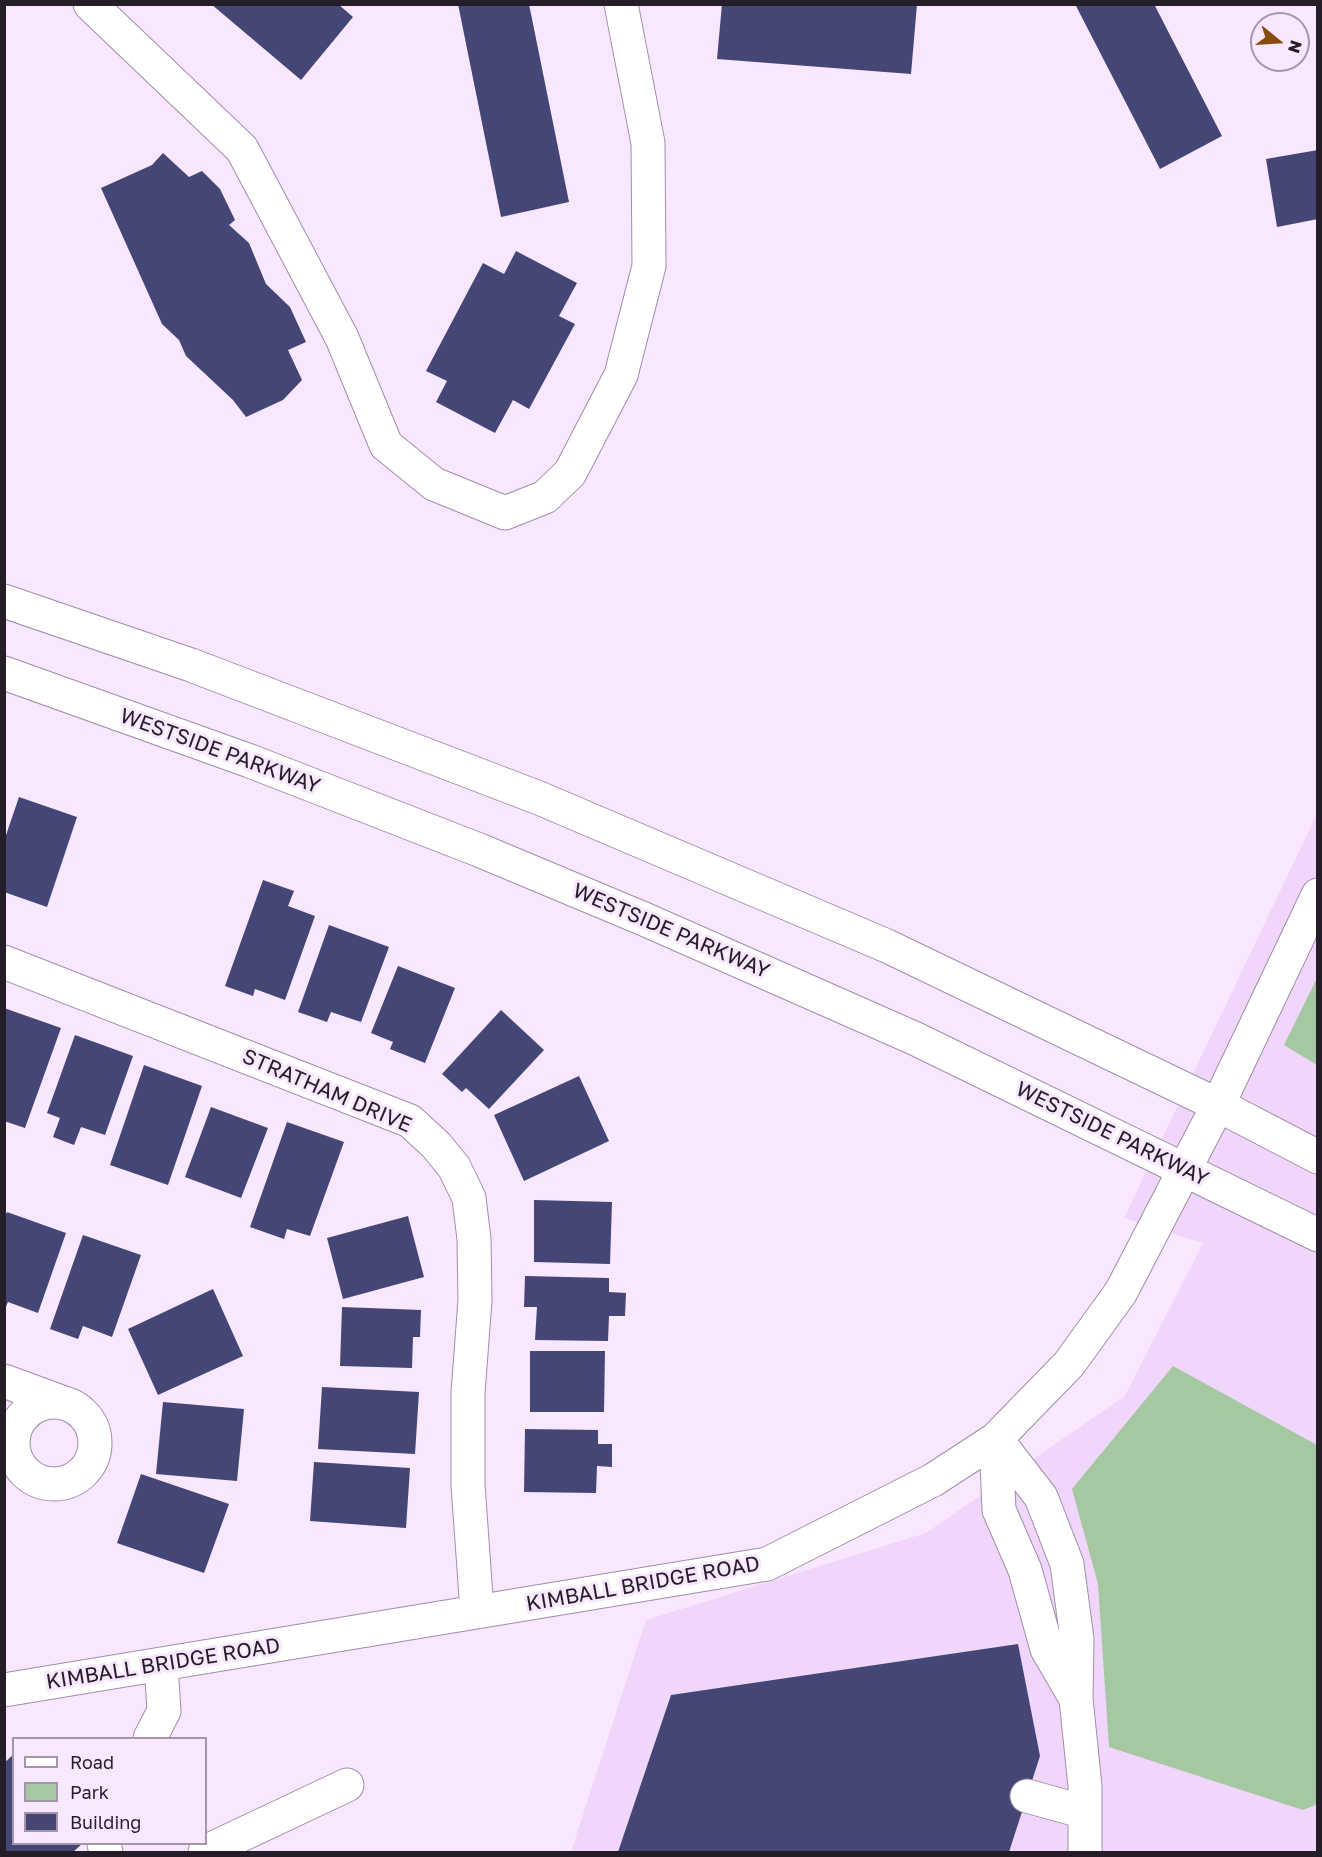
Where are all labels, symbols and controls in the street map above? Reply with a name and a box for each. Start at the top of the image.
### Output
north arrow [1250,12,1310,72]
text: N [1284,38,1307,56]
street label: WESTSIDE PARKWAY [116,703,324,799]
street label: WESTSIDE PARKWAY [569,878,773,984]
street label: STRATHAM DRIVE [238,1044,416,1138]
street label: WESTSIDE PARKWAY [1012,1076,1212,1192]
street label: KIMBALL BRIDGE ROAD [524,1551,762,1617]
street label: KIMBALL BRIDGE ROAD [44,1633,282,1695]
legend [12,1737,207,1845]
text: Road [70,1751,114,1773]
text: Park [70,1781,109,1803]
text: Building [70,1811,141,1833]

